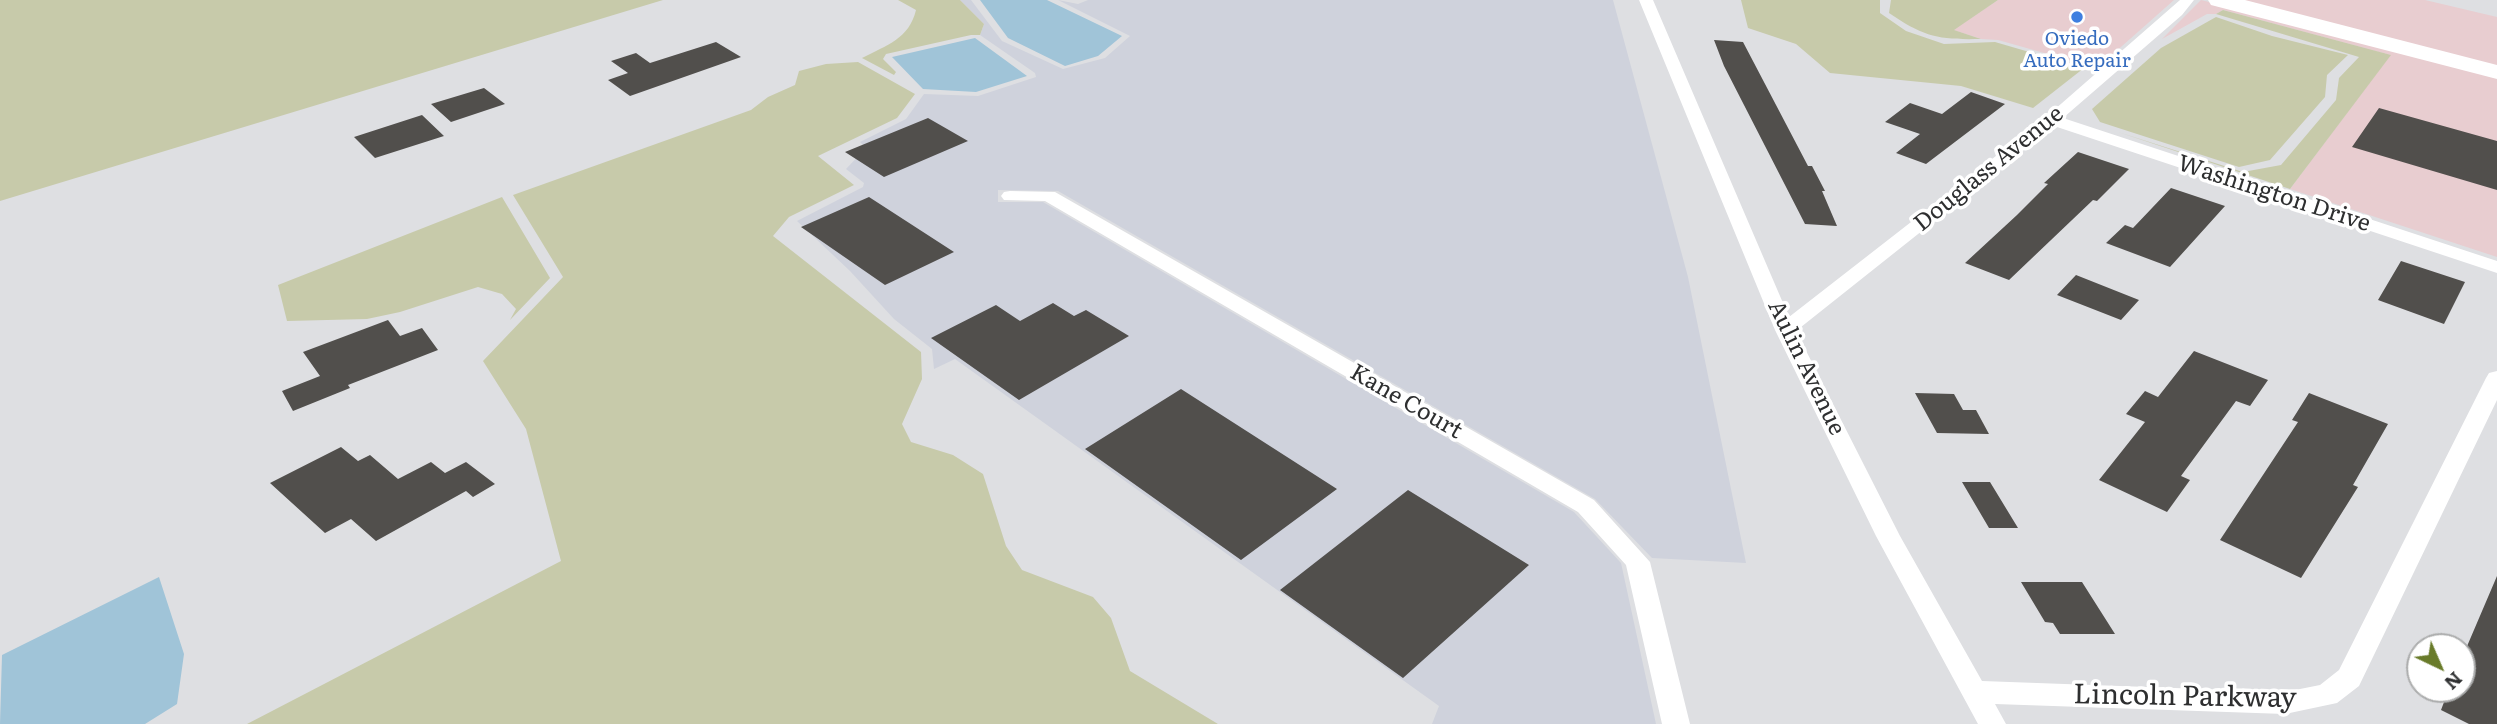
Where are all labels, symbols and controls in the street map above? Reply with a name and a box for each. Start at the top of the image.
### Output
marker: Oviedo Auto Repair [2069,9,2085,25]
place label: Oviedo Auto Repair [2023,28,2131,72]
street label: Douglass Avenue [1909,100,2069,238]
street label: Washington Drive [2174,150,2374,238]
street label: Aulin Avenue [1761,296,1851,440]
street label: Kane Court [1345,359,1467,445]
north arrow [2406,633,2476,703]
text: N [2439,666,2470,697]
street label: Lincoln Parkway [2073,678,2297,716]

